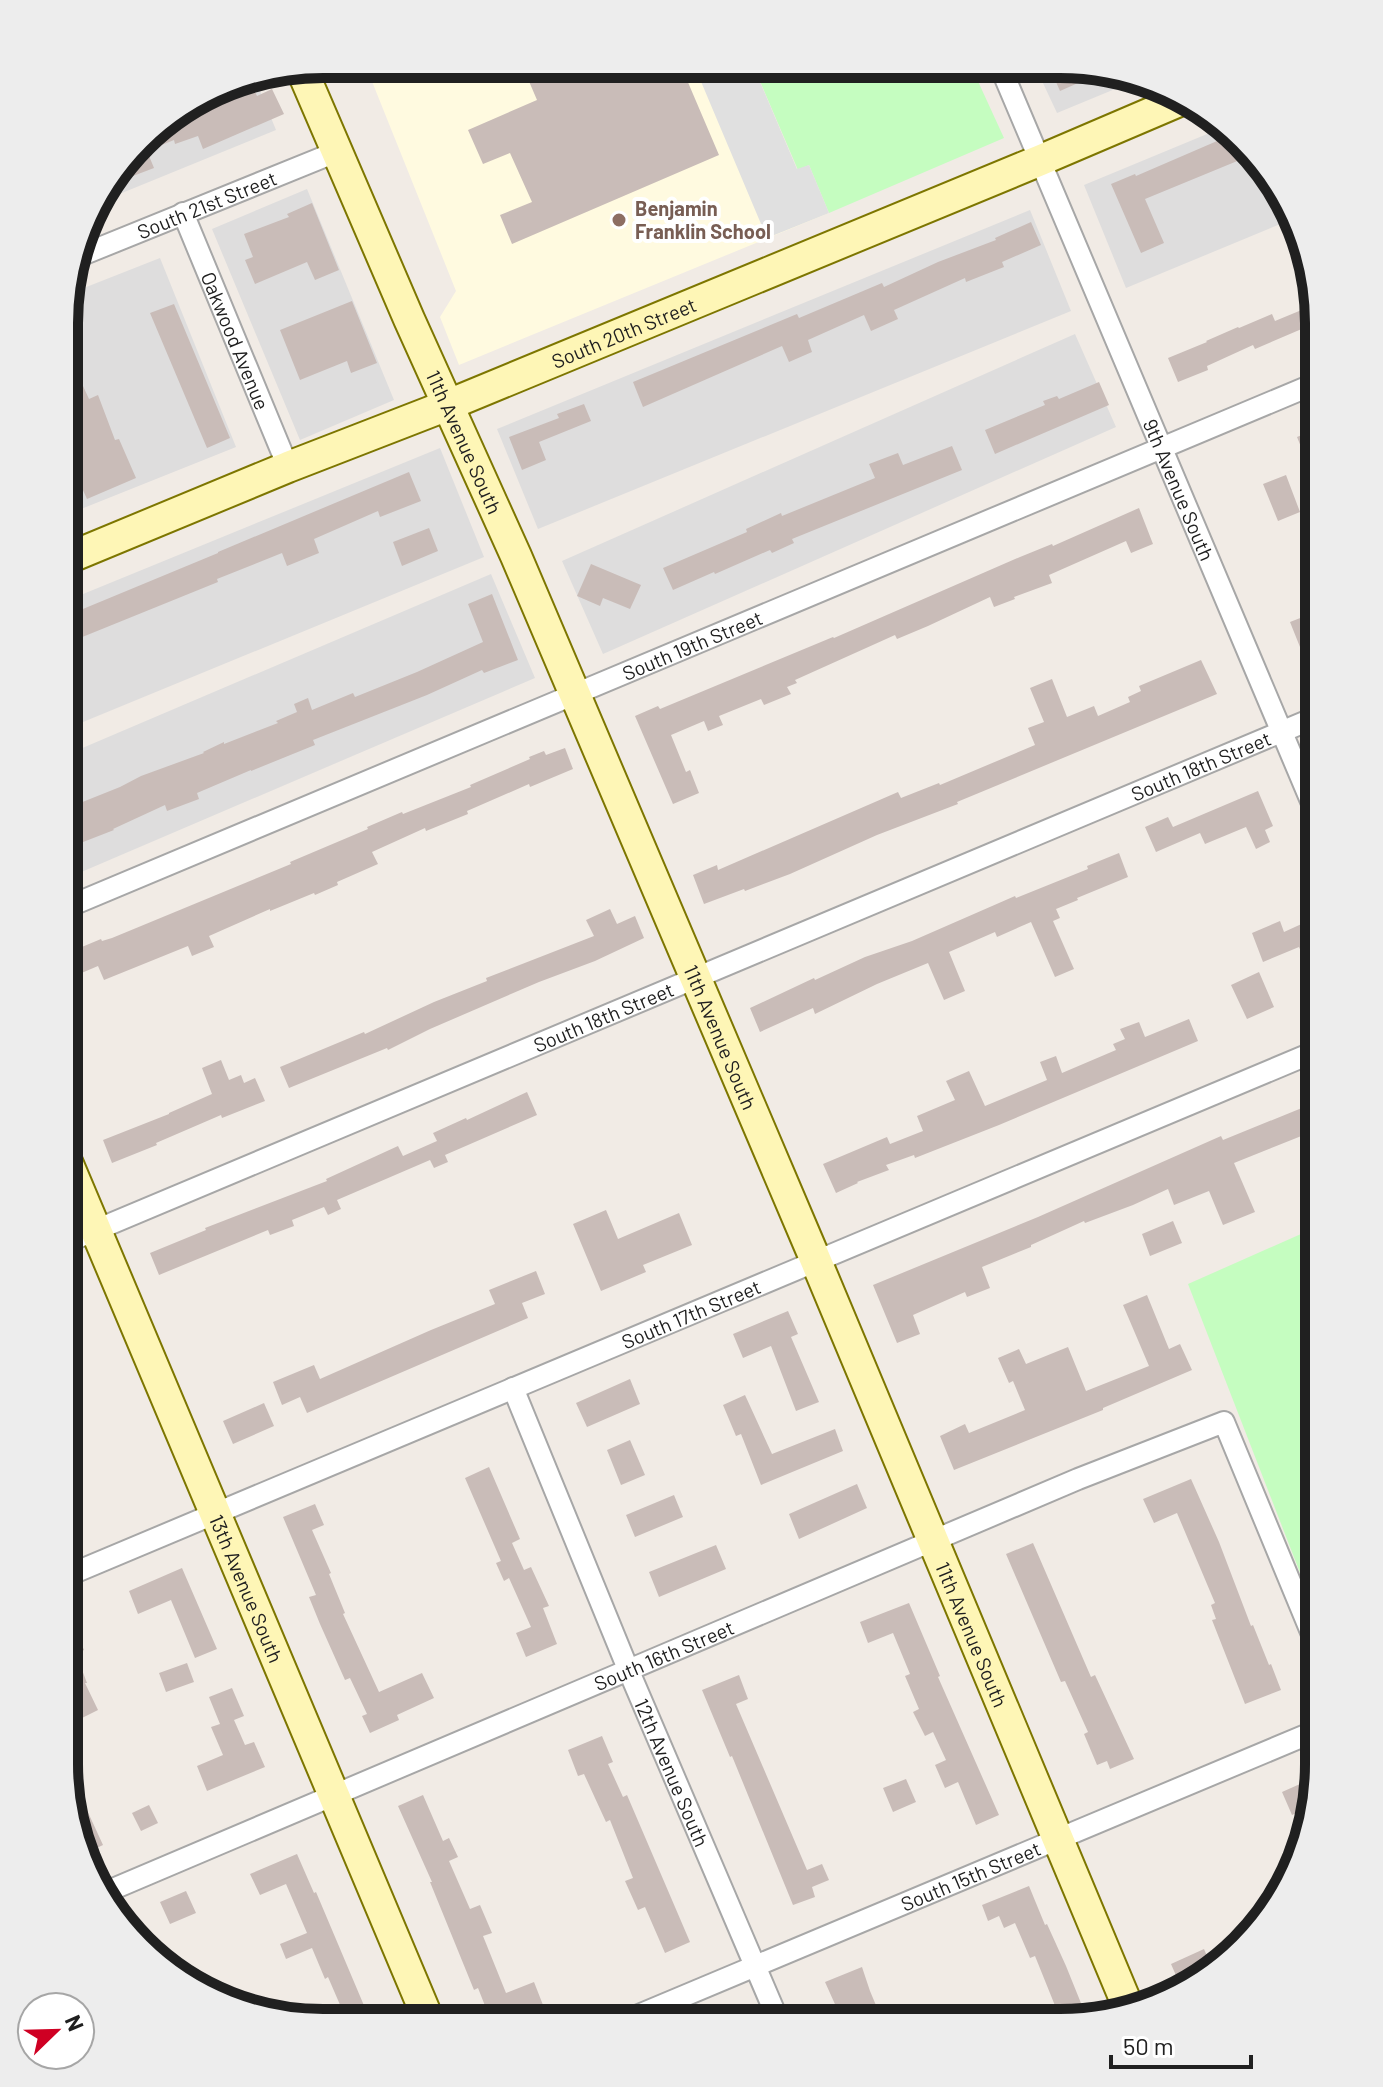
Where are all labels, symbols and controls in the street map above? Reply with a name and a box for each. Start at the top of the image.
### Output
street label: South 21st Street [133,165,280,243]
place label: Benjamin Franklin School [635,196,771,243]
marker: Benjamin Franklin School [610,211,628,229]
street label: Oakwood Avenue [197,268,275,413]
street label: South 20th Street [548,292,700,373]
street label: 11th Avenue South [422,366,507,517]
street label: 9th Avenue South [1139,415,1220,564]
street label: South 19th Street [618,605,766,685]
street label: South 18th Street [1127,726,1274,806]
street label: 11th Avenue South [679,961,762,1113]
street label: South 18th Street [530,977,677,1057]
street label: South 17th Street [618,1274,764,1354]
street label: 13th Avenue South [205,1511,289,1666]
street label: 11th Avenue South [931,1558,1013,1710]
street label: South 16th Street [590,1615,737,1695]
street label: 12th Avenue South [630,1695,714,1850]
street label: South 15th Street [897,1836,1044,1916]
north arrow [16,1991,96,2071]
text: N [61,2011,90,2035]
scale bar [1111,2019,1251,2069]
text: 50 m [1123,2031,1174,2060]

